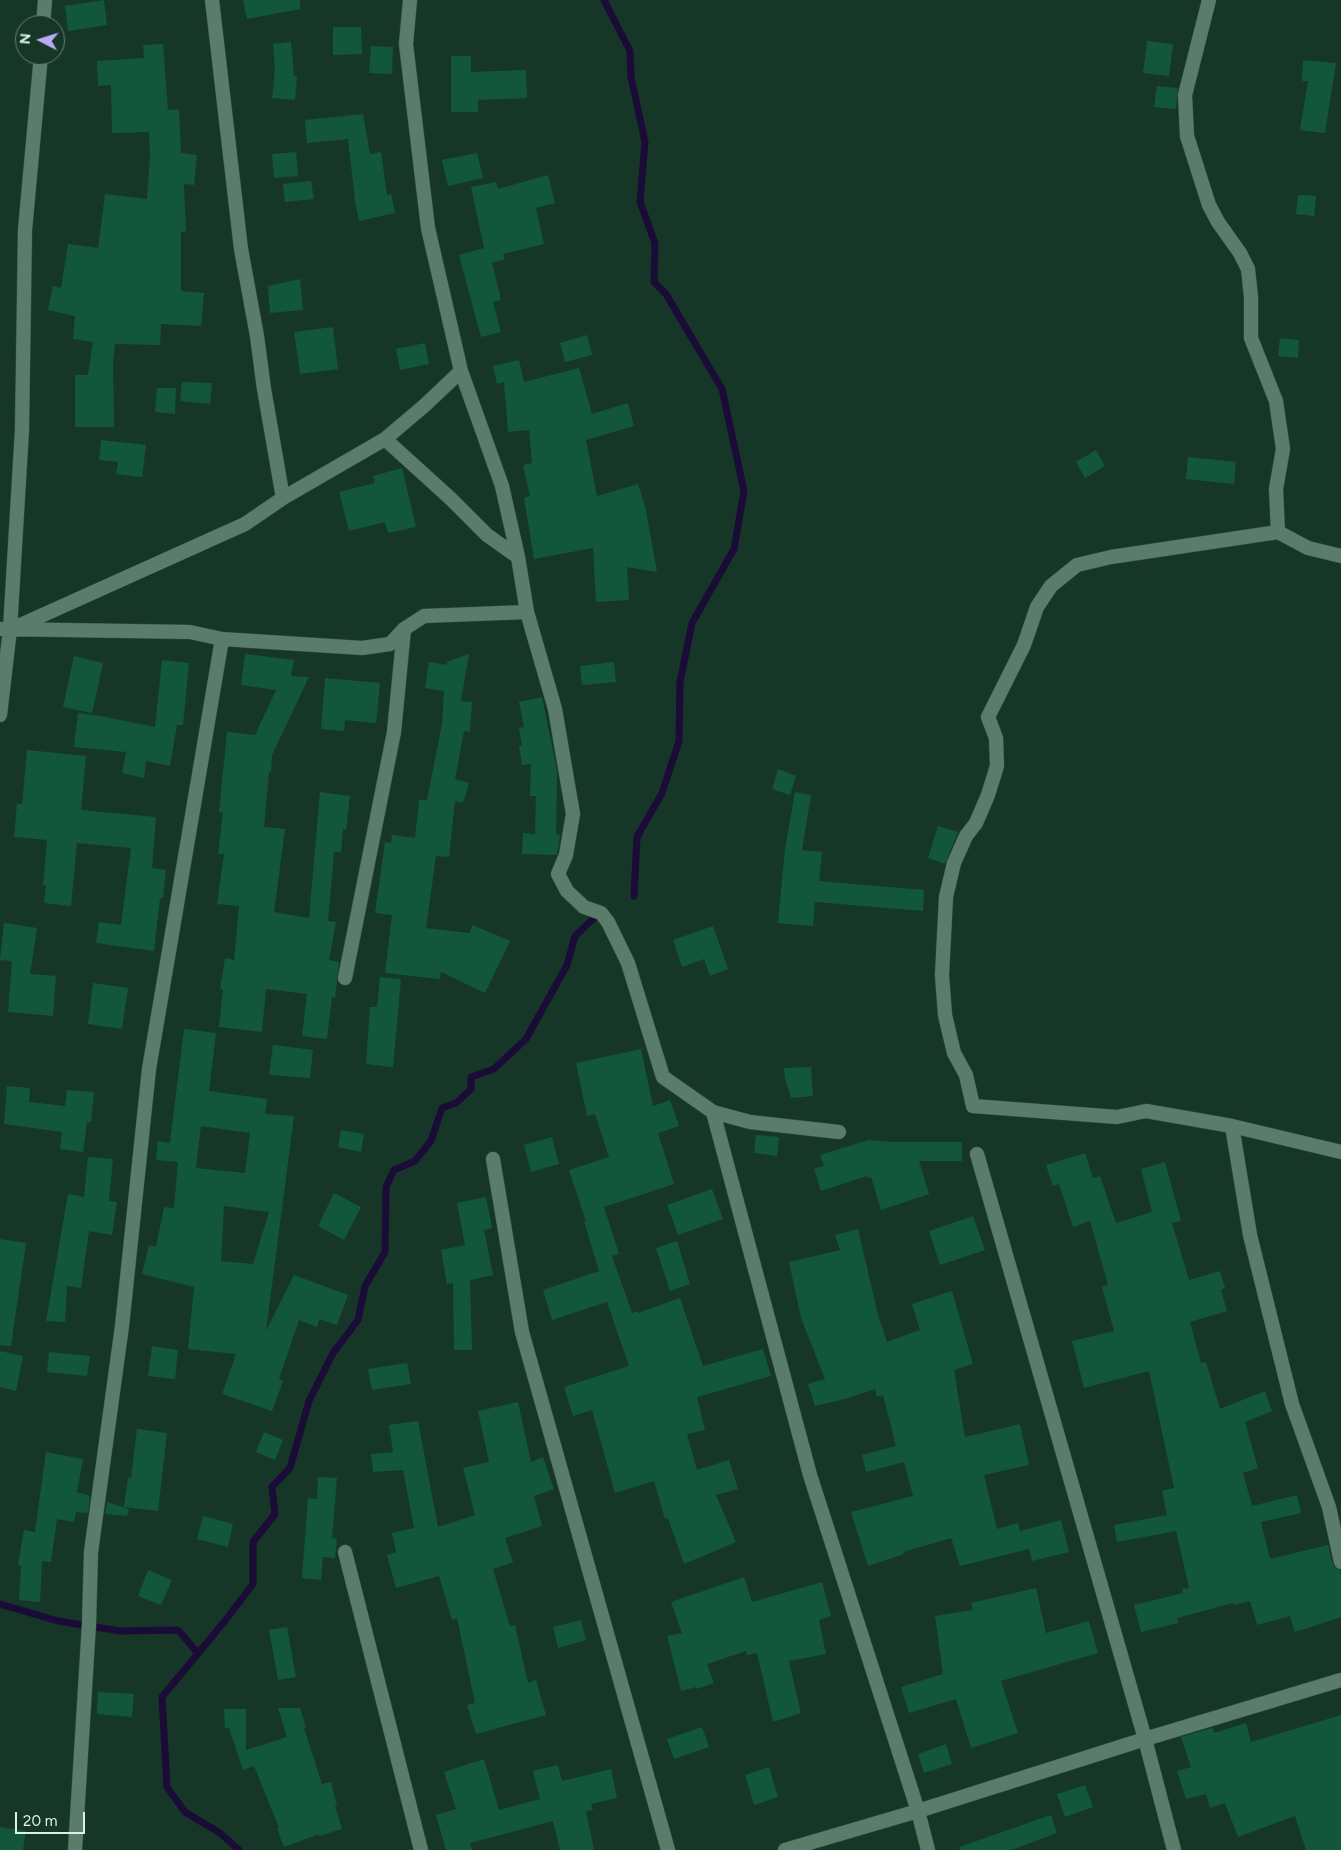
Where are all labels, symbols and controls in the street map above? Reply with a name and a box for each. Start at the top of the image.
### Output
north arrow [15,15,65,65]
text: N [17,33,34,45]
scale bar [18,1802,88,1834]
text: 20 m [23,1812,57,1830]

